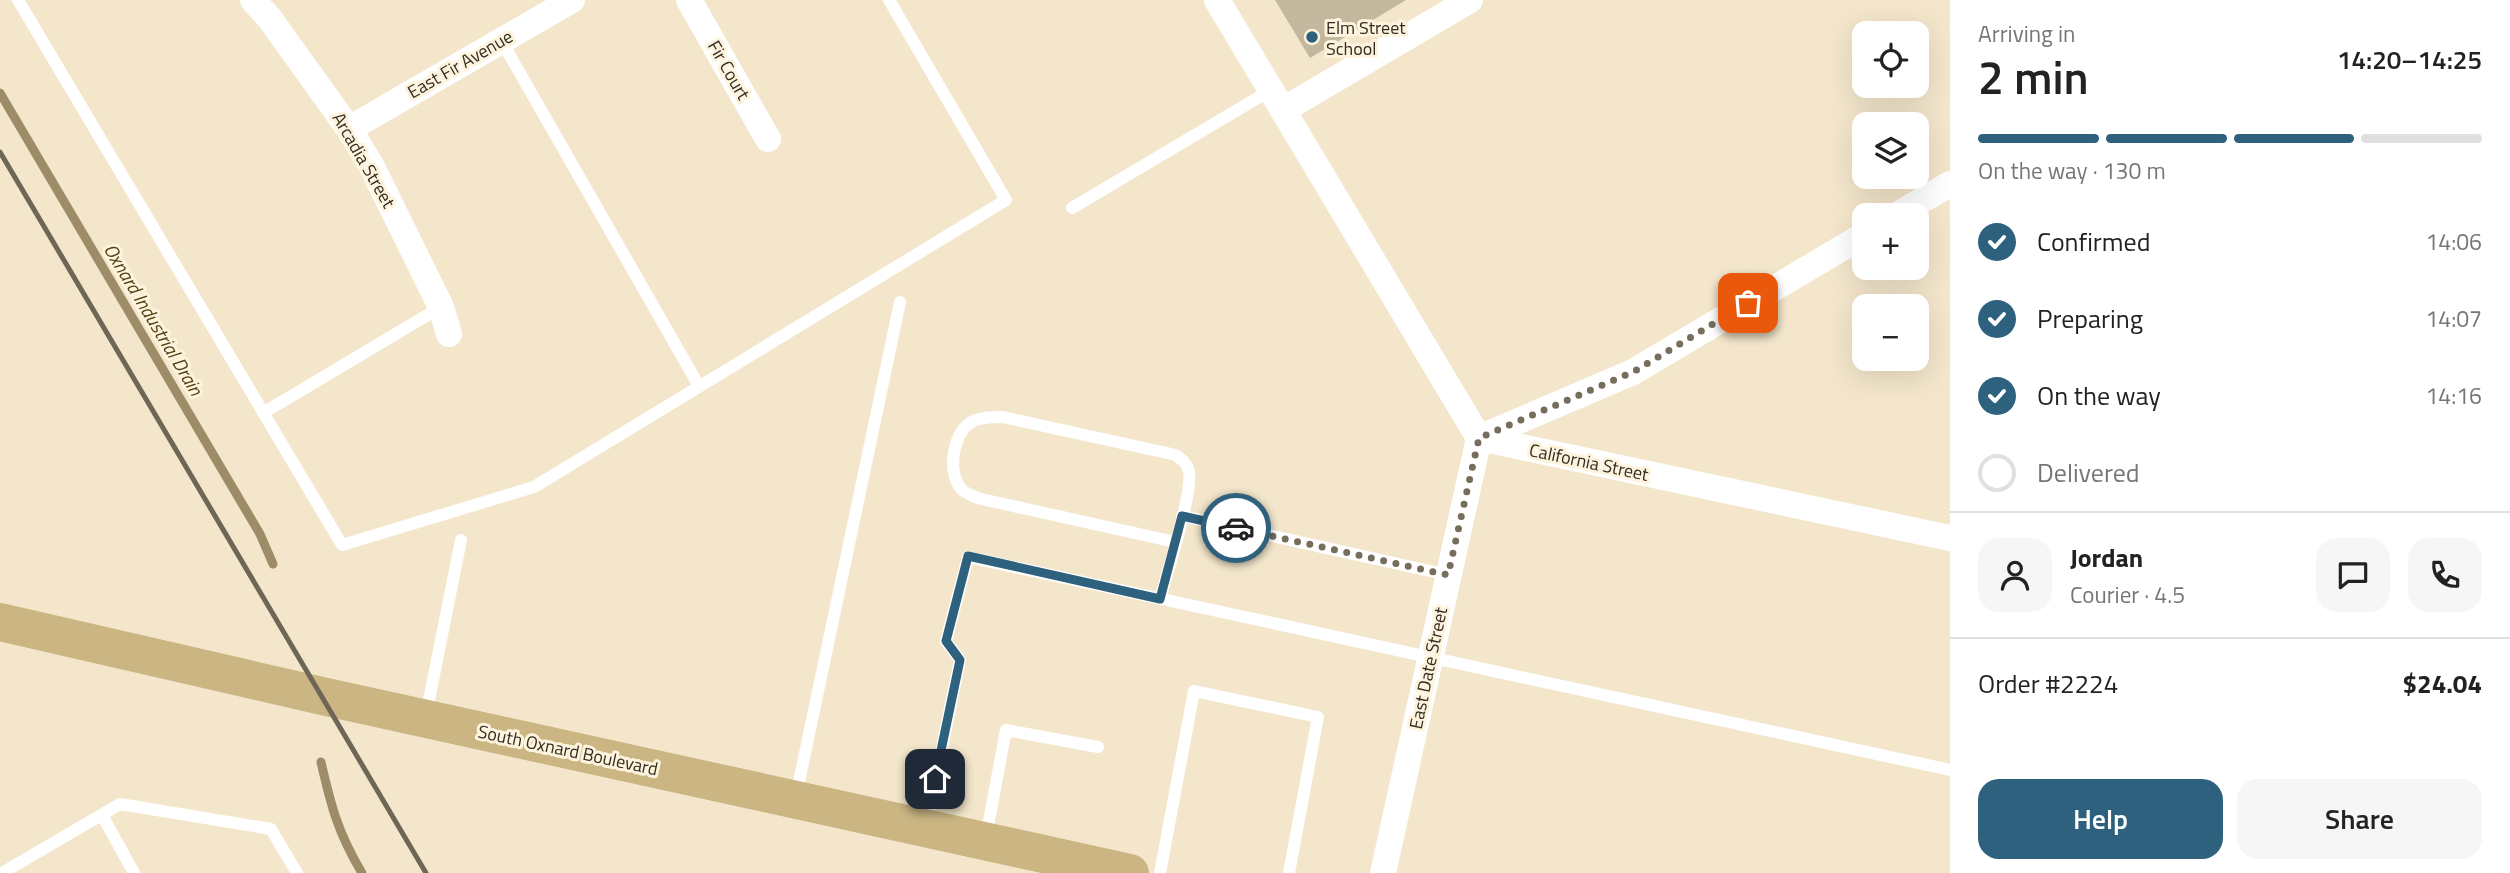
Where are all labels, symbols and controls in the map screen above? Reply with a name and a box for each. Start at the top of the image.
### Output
place label: Elm Street School [1326,14,1406,62]
text: Arriving in [1978,16,2075,51]
map controls [1852,21,1929,371]
button: locate [1852,21,1929,98]
street label: East Fir Avenue [402,23,518,105]
marker: Elm Street School [1304,29,1320,45]
street label: Fir Court [701,35,757,105]
text: 14:20–14:25 [2337,40,2482,79]
text: 2 min [1978,42,2089,112]
street label: Arcadia Street [326,107,403,213]
button: layers [1852,112,1929,189]
text: On the way · 130 m [1978,153,2166,188]
button: + [1852,203,1929,280]
text: Confirmed [2037,222,2151,261]
icon: check [1978,223,2016,261]
text: 14:06 [2425,224,2482,259]
water label: Oxnard Industrial Drain [97,237,211,401]
pin [1718,273,1778,333]
icon: bag [1729,284,1767,322]
button: − [1852,294,1929,371]
text: Preparing [2037,299,2143,338]
icon: check [1978,300,2016,338]
text: 14:07 [2425,301,2482,336]
text: On the way [2037,376,2161,415]
icon: check [1978,377,2016,415]
text: 14:16 [2425,378,2482,413]
street label: California Street [1527,436,1652,488]
text: Delivered [2037,453,2140,492]
courier [1201,493,1271,563]
icon: car [1217,509,1255,547]
button: person [1978,538,2052,612]
text: Jordan [2070,538,2143,577]
button: chat [2316,538,2390,612]
button: phone [2408,538,2482,612]
text: Courier · 4.5 [2070,577,2185,612]
street label: East Date Street [1402,604,1454,731]
text: Order #2224 [1978,664,2118,703]
text: $24.04 [2403,664,2482,703]
street label: South Oxnard Boulevard [476,718,660,782]
pin [905,749,965,809]
icon: home [916,760,954,798]
button: Help [1978,779,2223,859]
button: Share [2237,779,2482,859]

